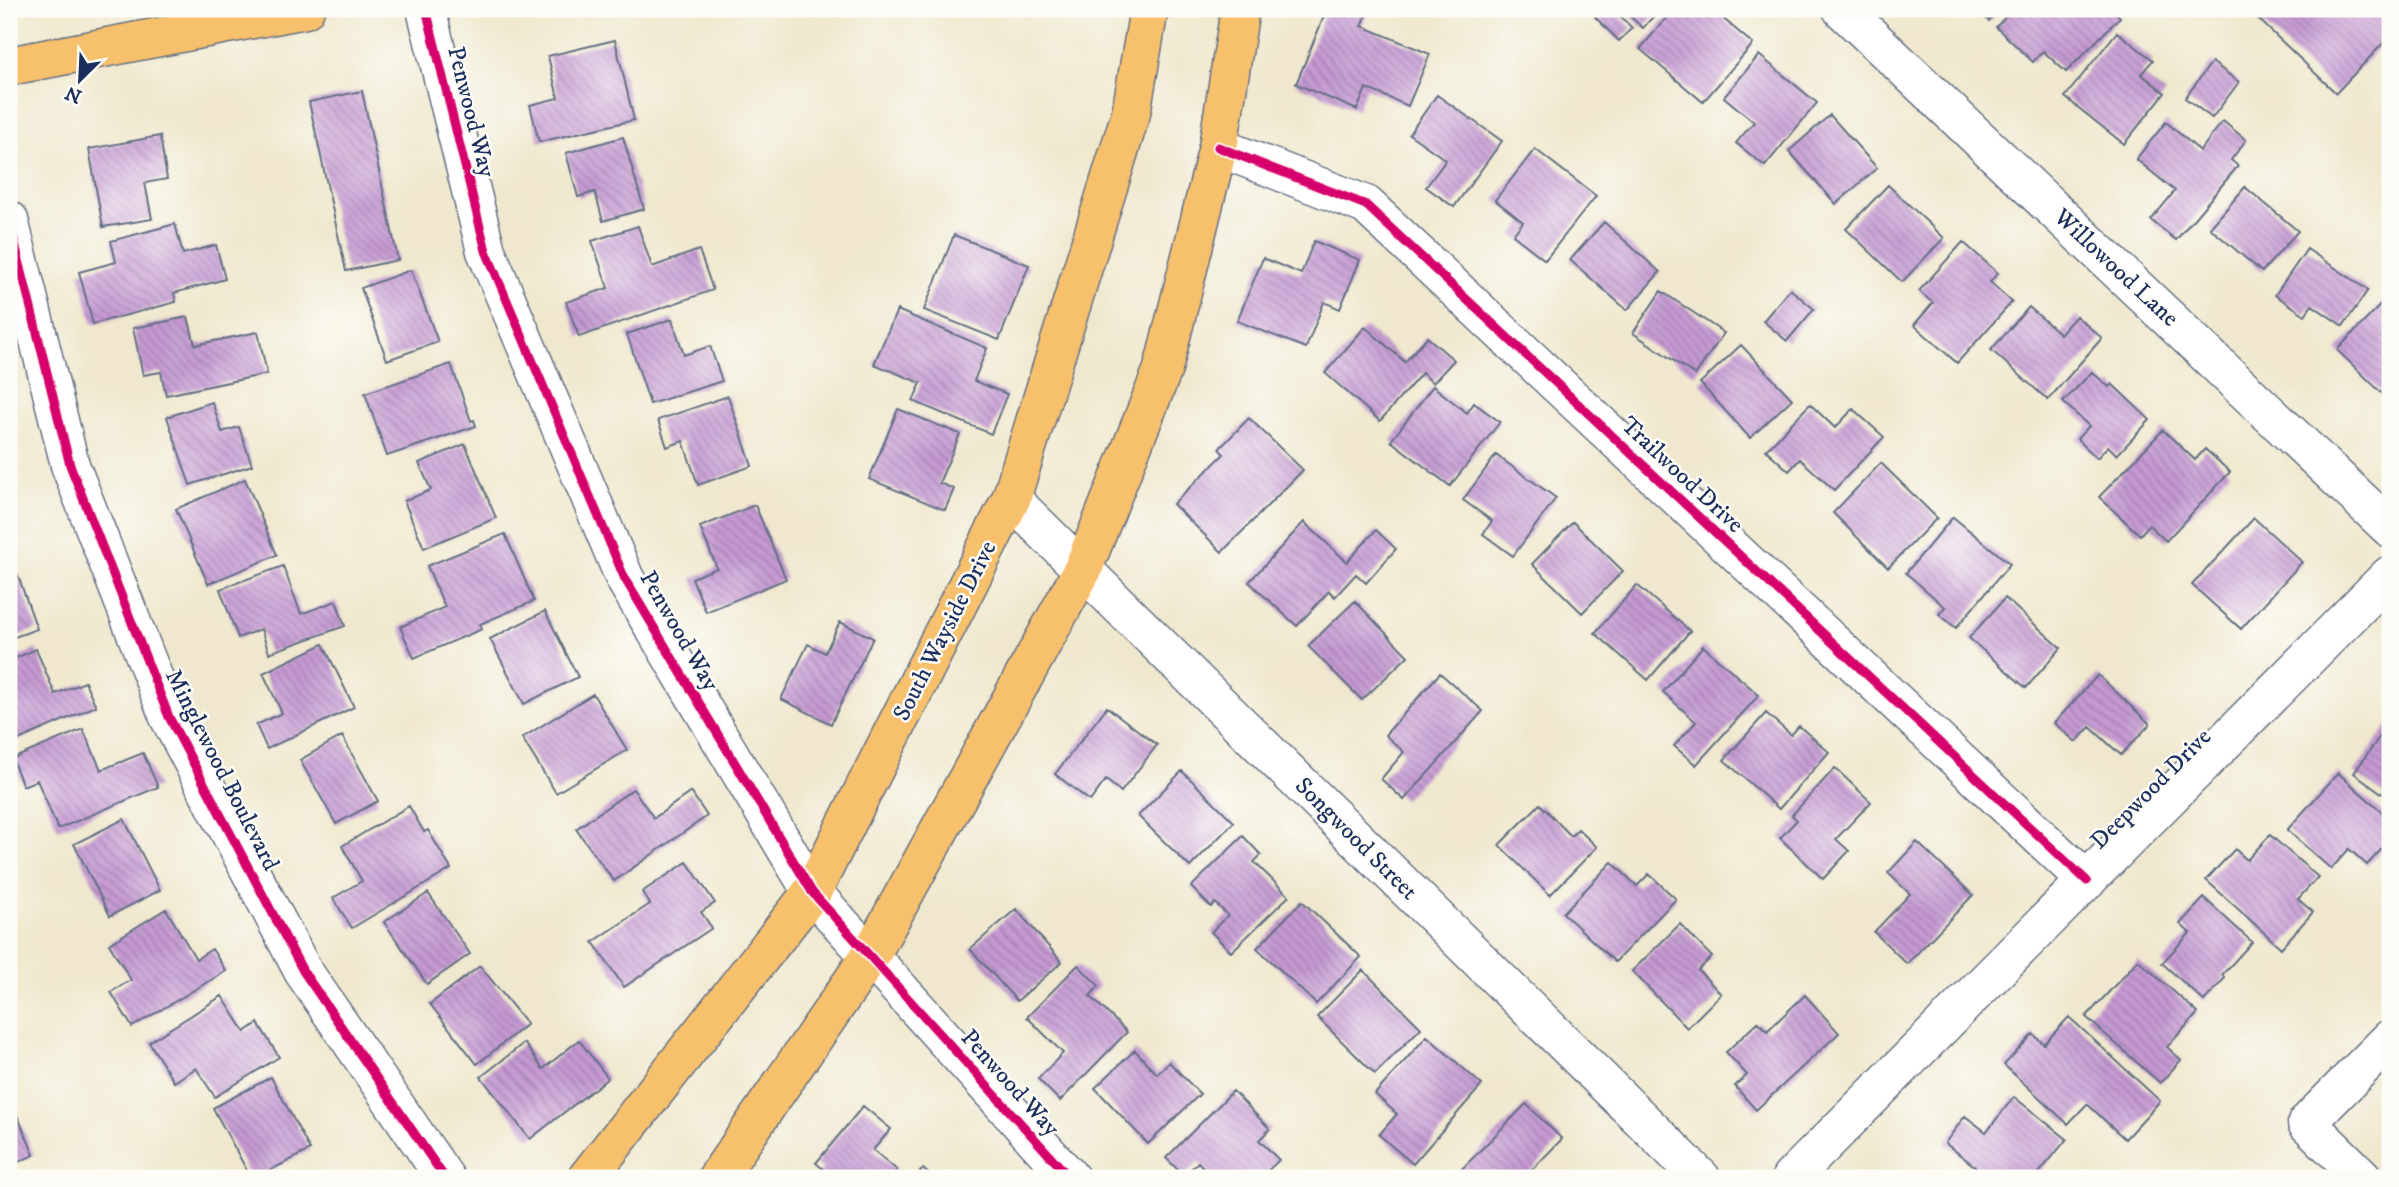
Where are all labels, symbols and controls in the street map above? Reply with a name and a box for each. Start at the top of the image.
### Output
street label: Penwood Way [440,43,502,181]
north arrow [46,46,116,116]
text: N [62,80,86,108]
street label: Willowood Lane [2047,202,2185,334]
street label: Trailwood Drive [1614,410,1750,540]
street label: South Wayside Drive [887,536,1003,726]
street label: Penwood Way [633,566,726,697]
street label: Minglewood Boulevard [158,664,286,876]
street label: Deepwood Drive [2084,722,2218,856]
street label: Songwood Street [1288,771,1424,907]
street label: Penwood Way [954,1023,1066,1143]

